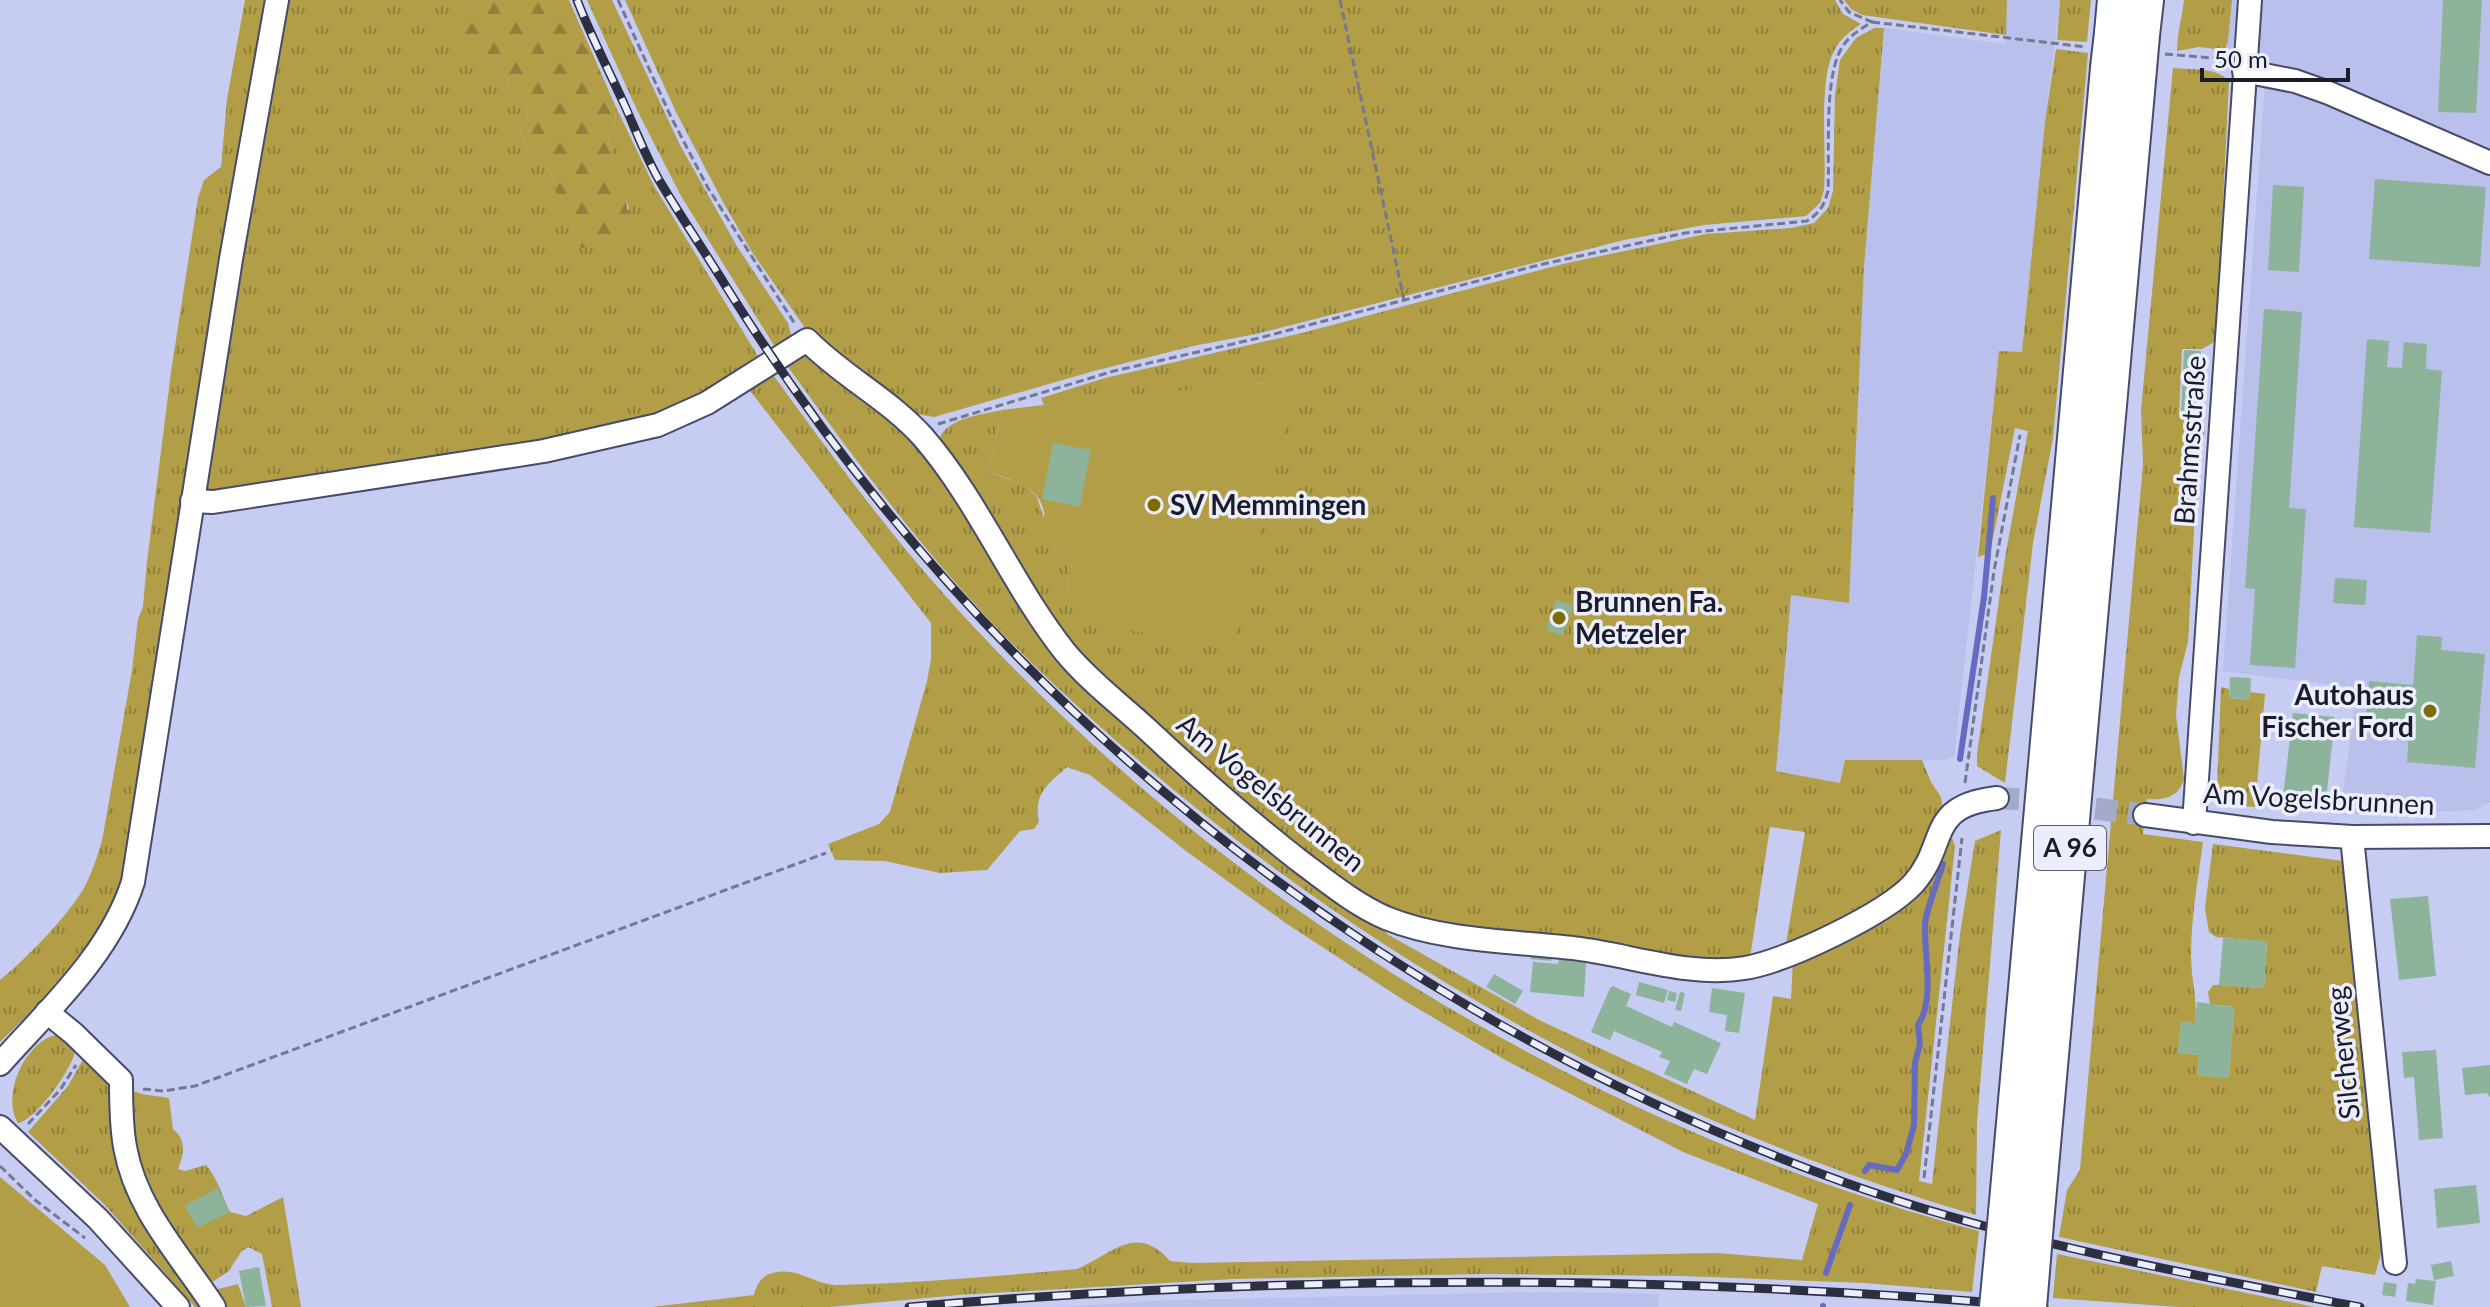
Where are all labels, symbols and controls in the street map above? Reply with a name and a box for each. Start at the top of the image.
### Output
scale bar [2202,32,2348,82]
text: 50 m [2214,44,2268,73]
street label: Brahmsstraße [2166,354,2212,526]
place label: SV Memmingen [1170,487,1366,521]
marker: SV Memmingen [1145,496,1163,514]
place label: Brunnen Fa. Metzeler [1575,584,1723,650]
marker: Brunnen Fa. Metzeler [1550,609,1568,627]
place label: Autohaus Fischer Ford [2261,677,2414,743]
marker: Autohaus Fischer Ford [2421,702,2439,720]
street label: Am Vogelsbrunnen [1171,706,1372,878]
street label: Am Vogelsbrunnen [2202,775,2436,821]
road number: A 96 [2034,826,2106,870]
street label: Silcherweg [2318,985,2366,1121]

